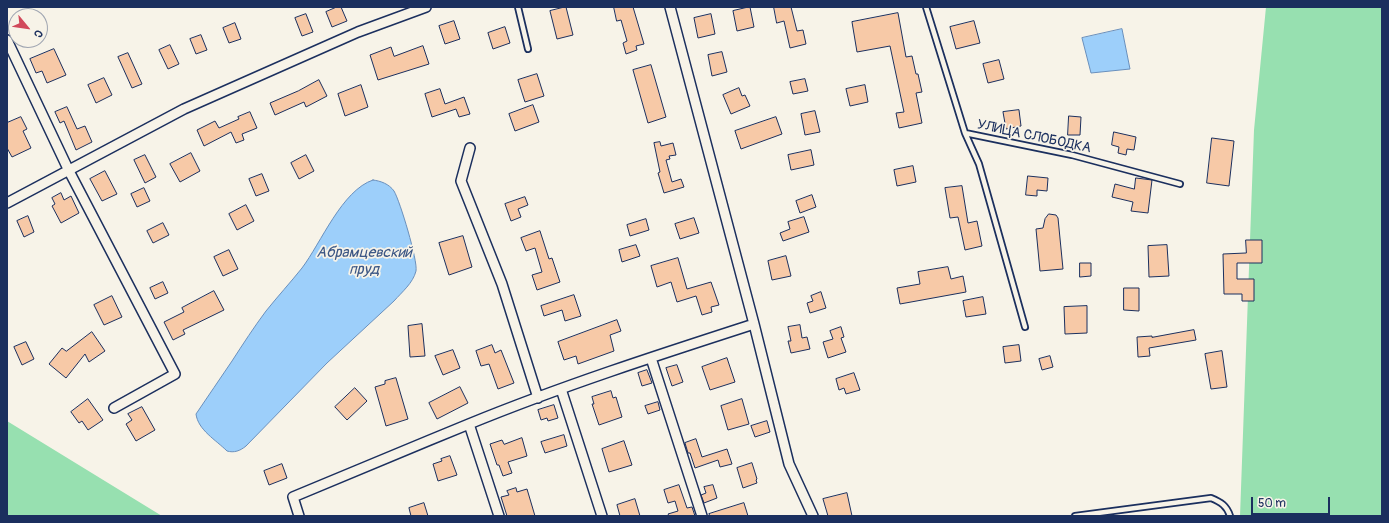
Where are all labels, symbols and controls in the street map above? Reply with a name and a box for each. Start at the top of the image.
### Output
north arrow [8,8,48,48]
text: С [31,27,45,40]
street label: УЛИЦА СЛОБОДКА [976,117,1092,157]
water label: Абрамцевский пруд [316,244,412,279]
scale bar [1253,489,1332,515]
text: 50 m [1258,496,1286,511]

